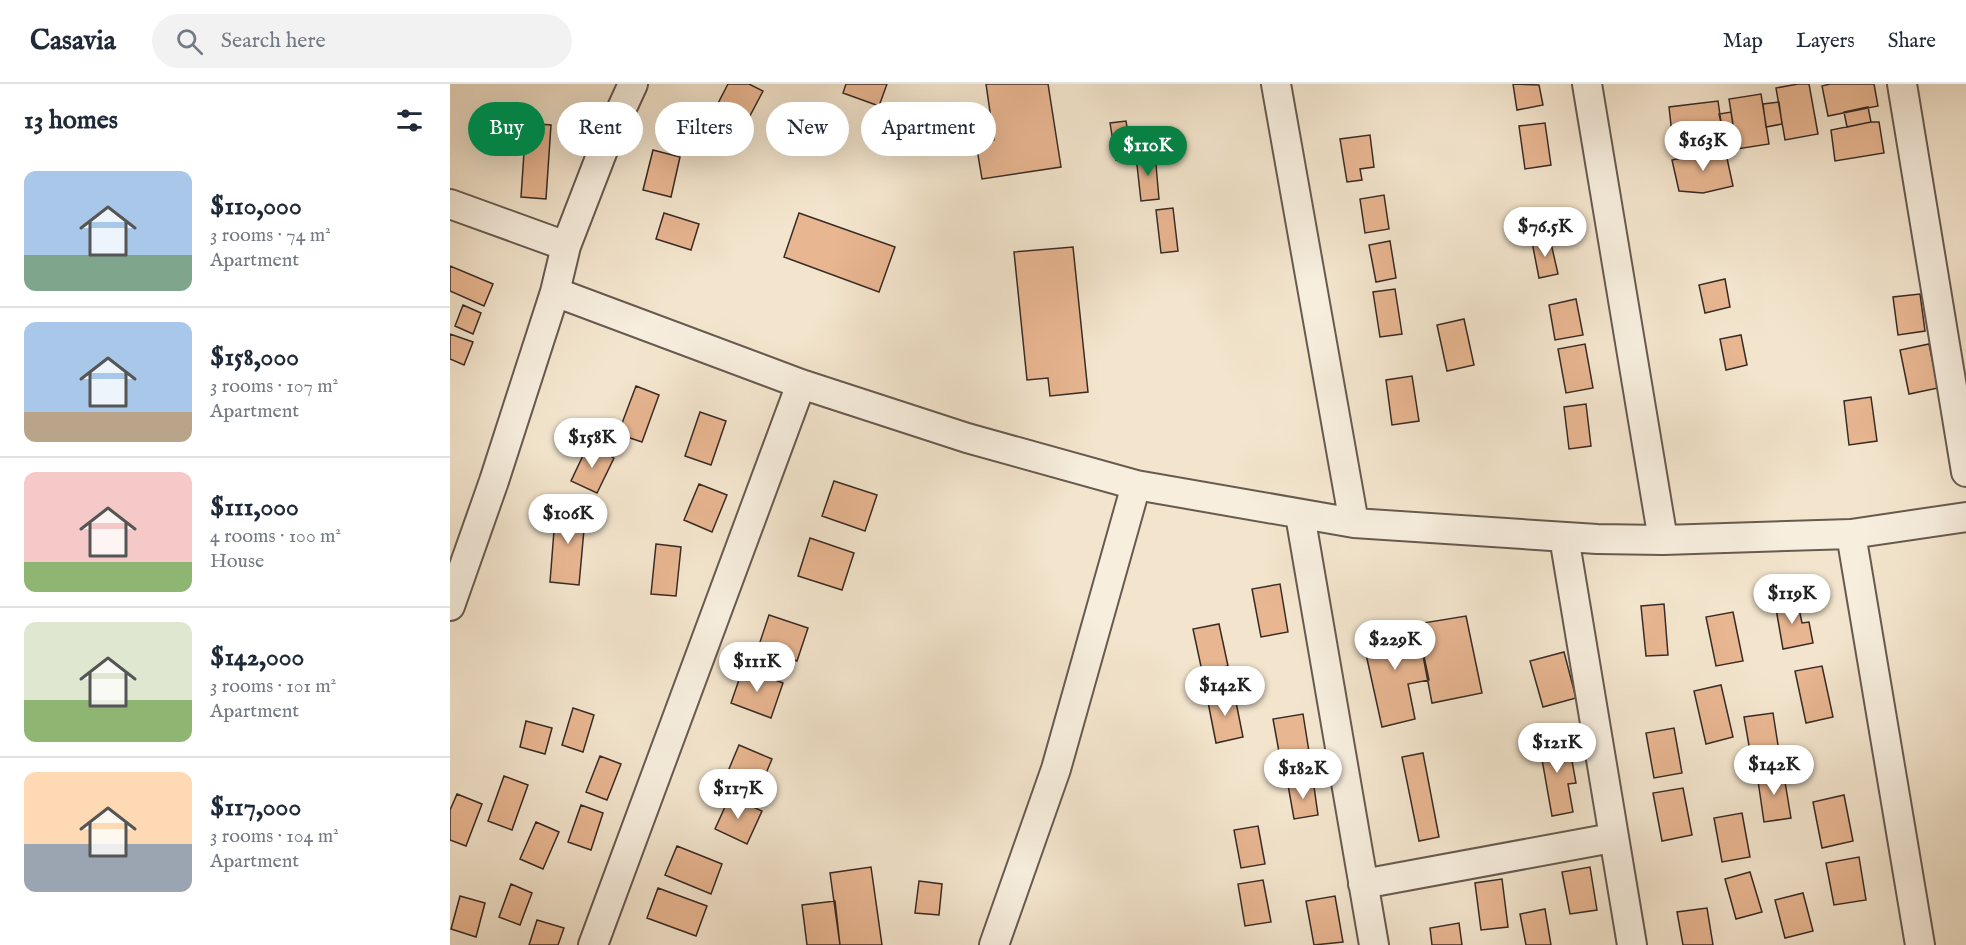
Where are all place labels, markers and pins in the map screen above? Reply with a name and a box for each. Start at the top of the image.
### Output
pin: $163K [1661,121,1745,172]
pin: $110K [1106,126,1190,177]
pin: $76.5K [1496,207,1594,258]
pin: $158K [550,418,634,469]
pin: $106K [526,494,610,545]
pin: $119K [1750,574,1834,625]
pin: $229K [1353,620,1437,671]
pin: $111K [715,642,799,693]
pin: $142K [1183,666,1267,717]
pin: $121K [1515,723,1599,774]
pin: $142K [1732,745,1816,796]
pin: $182K [1261,749,1345,800]
pin: $117K [696,769,780,820]

